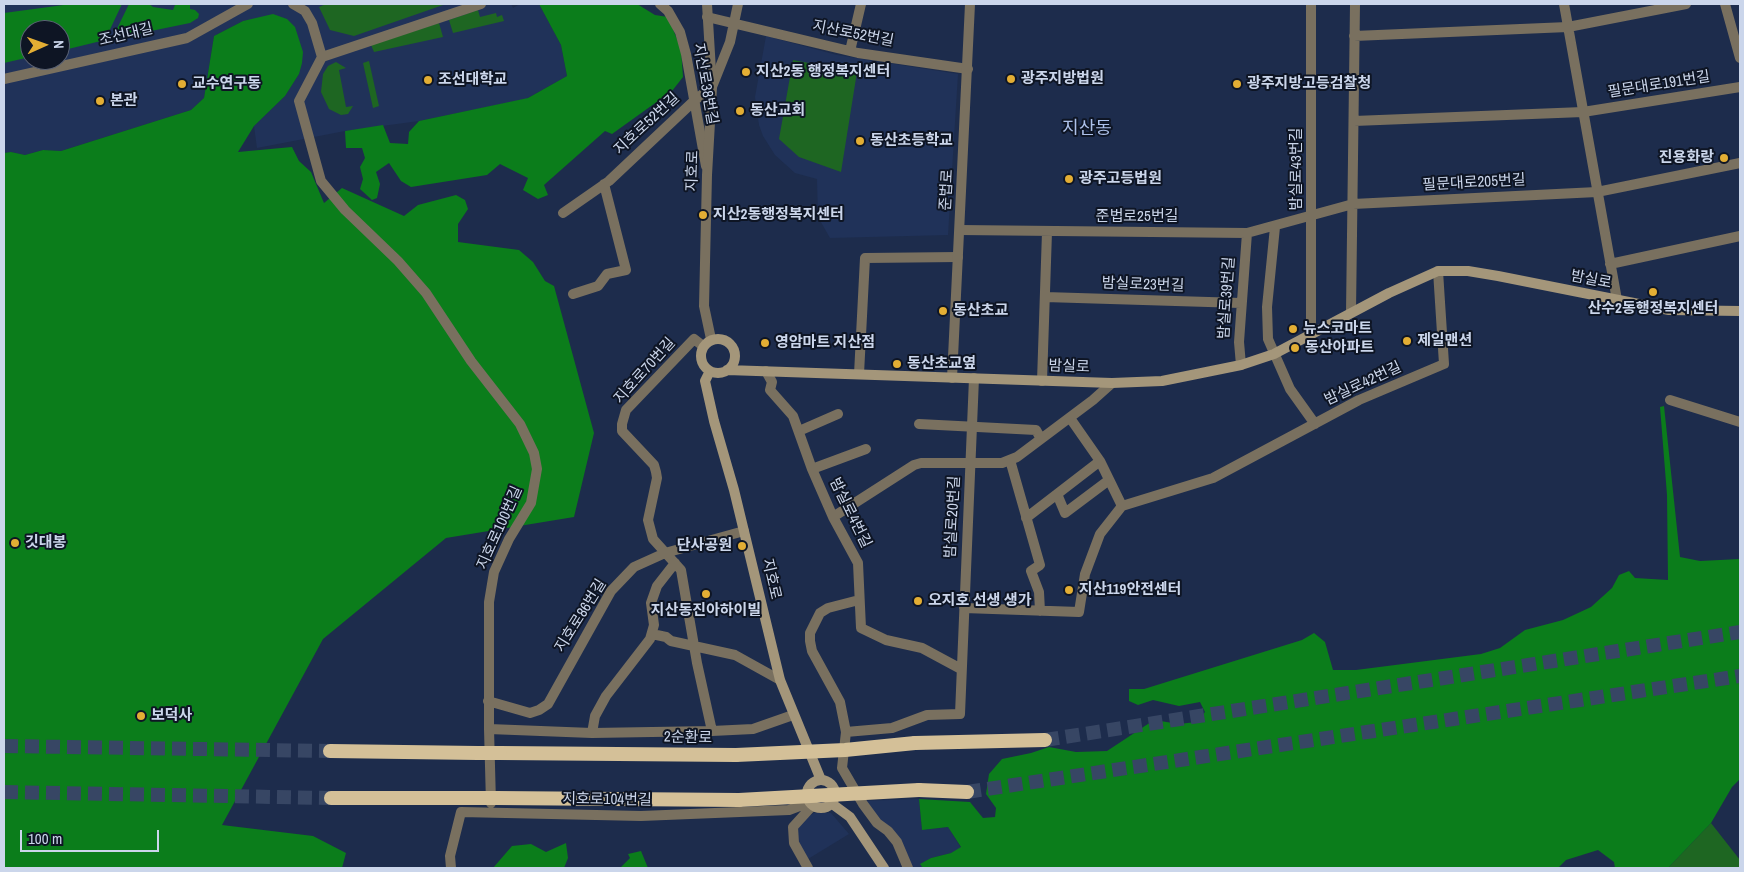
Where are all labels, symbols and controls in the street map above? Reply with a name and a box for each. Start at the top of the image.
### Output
street label: 지산로52번길 [811,17,895,51]
north arrow [20,20,70,70]
street label: 조선대길 [97,20,155,50]
text: N [50,40,68,49]
street label: 지산로38번길 [689,42,721,126]
place label: 지산2동 행정복지센터 [756,63,890,81]
marker: 지산2동 행정복지센터 [740,66,752,78]
street label: 필문대로191번길 [1607,68,1711,102]
place label: 광주지방법원 [1021,70,1104,88]
place label: 조선대학교 [438,71,507,89]
marker: 광주지방법원 [1005,73,1017,85]
marker: 조선대학교 [422,74,434,86]
place label: 교수연구동 [192,75,261,93]
place label: 광주지방고등검찰청 [1247,75,1371,93]
marker: 교수연구동 [176,78,188,90]
marker: 광주지방고등검찰청 [1231,78,1243,90]
street label: 지호로52번길 [611,89,683,159]
place label: 본관 [110,92,138,110]
marker: 본관 [94,95,106,107]
place label: 동산교회 [750,102,805,120]
marker: 동산교회 [734,105,746,117]
district label: 지산동 [1062,118,1112,140]
street label: 밤실로43번길 [1288,128,1306,210]
place label: 동산초등학교 [870,132,953,150]
marker: 동산초등학교 [854,135,866,147]
place label: 진용화랑 [1659,149,1714,167]
street label: 지호로 [683,150,703,192]
marker: 진용화랑 [1718,152,1730,164]
street label: 준법로 [937,169,957,211]
place label: 광주고등법원 [1079,170,1162,188]
street label: 필문대로205번길 [1422,171,1526,195]
marker: 광주고등법원 [1063,173,1075,185]
place label: 지산2동행정복지센터 [713,206,844,224]
street label: 준법로25번길 [1096,208,1178,226]
marker: 지산2동행정복지센터 [697,209,709,221]
street label: 밤실로39번길 [1215,256,1239,340]
street label: 밤실로 [1569,267,1613,293]
street label: 밤실로23번길 [1101,275,1185,295]
marker: 산수2동행정복지센터 [1647,286,1659,298]
place label: 산수2동행정복지센터 [1587,300,1719,318]
place label: 동산초교 [953,302,1008,320]
marker: 동산초교 [937,305,949,317]
place label: 뉴스코마트 [1303,320,1372,338]
marker: 뉴스코마트 [1287,323,1299,335]
place label: 제일맨션 [1417,332,1472,350]
street label: 지호로70번길 [611,334,679,408]
place label: 영암마트 지산점 [775,334,875,352]
marker: 제일맨션 [1401,335,1413,347]
marker: 영암마트 지산점 [759,337,771,349]
place label: 동산아파트 [1305,339,1374,357]
marker: 동산아파트 [1289,342,1301,354]
place label: 동산초교옆 [907,355,976,373]
street label: 밤실로 [1048,357,1090,377]
marker: 동산초교옆 [891,358,903,370]
street label: 밤실로42번길 [1322,358,1404,410]
street label: 밤실로4번길 [825,475,875,551]
street label: 밤실로20번길 [942,475,964,559]
street label: 지호로100번길 [474,483,526,573]
place label: 깃대봉 [25,534,66,552]
marker: 깃대봉 [9,537,21,549]
place label: 단사공원 [677,537,732,555]
marker: 단사공원 [736,540,748,552]
street label: 지호로 [758,557,784,601]
street label: 지호로86번길 [551,576,611,656]
place label: 지산119안전센터 [1079,581,1182,599]
marker: 지산119안전센터 [1063,584,1075,596]
marker: 지산동진아하이빌 [700,588,712,600]
place label: 오지호 선생 생가 [928,592,1031,610]
marker: 오지호 선생 생가 [912,595,924,607]
place label: 지산동진아하이빌 [651,602,761,620]
place label: 보덕사 [151,707,192,725]
marker: 보덕사 [135,710,147,722]
street label: 2순환로 [664,729,712,747]
street label: 지호로104번길 [562,790,652,810]
scale bar [22,820,161,852]
text: 100 m [28,828,62,849]

